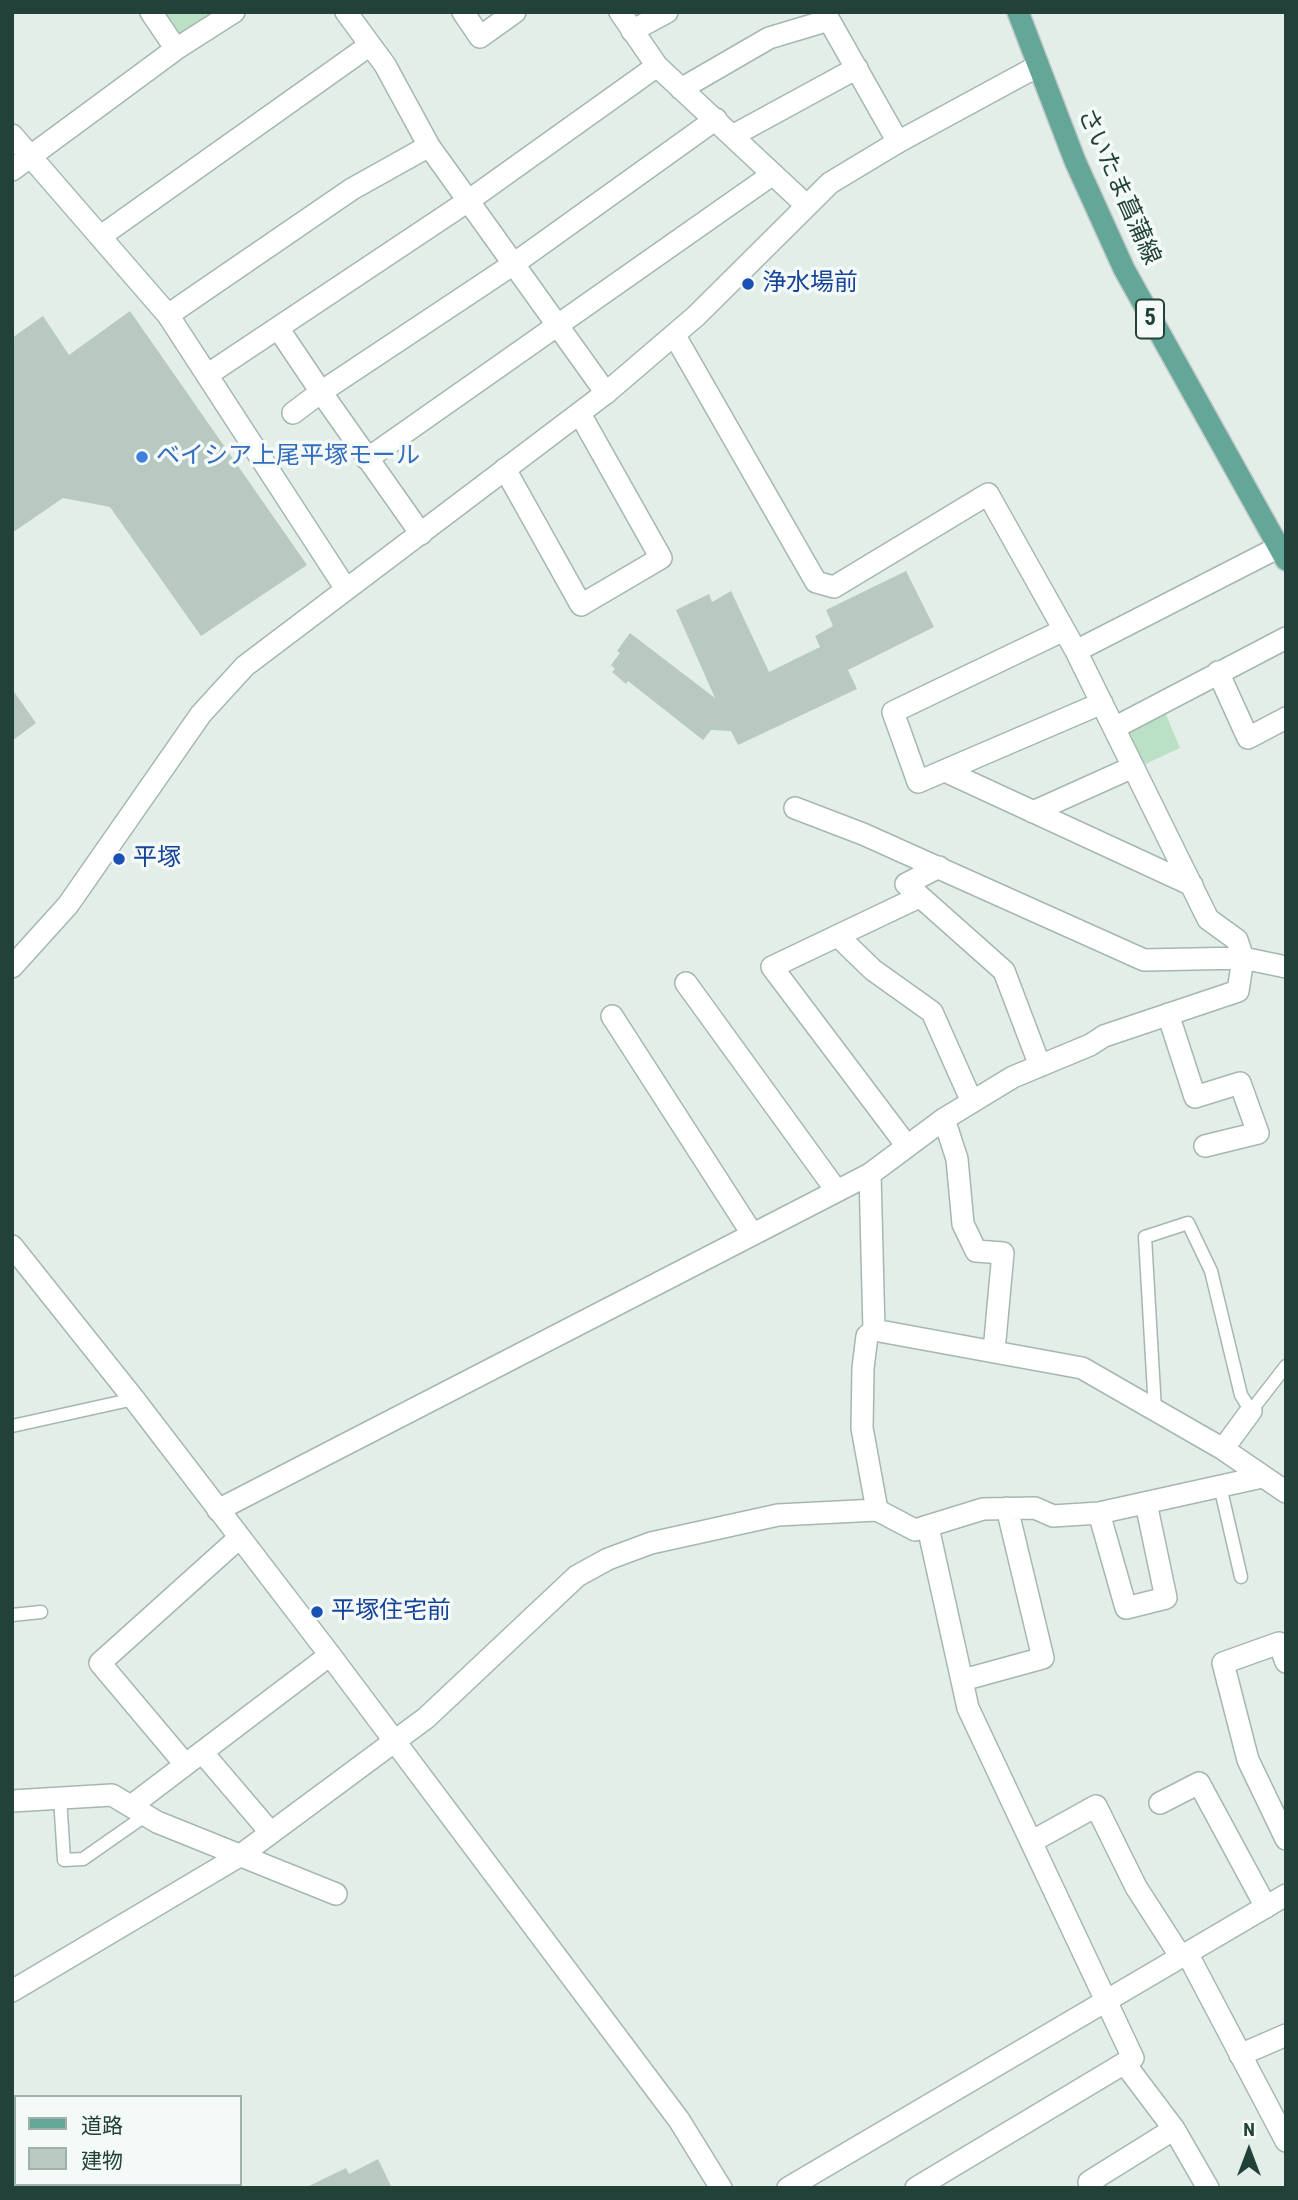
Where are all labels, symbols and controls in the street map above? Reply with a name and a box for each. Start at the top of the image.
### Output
street label: さいたま菖蒲線 [1071,104,1165,270]
place label: 浄水場前 [762,270,858,298]
marker: 浄水場前 [740,276,756,292]
road number: 5 [1136,300,1164,338]
place label: ベイシア上尾平塚モール [156,443,420,471]
marker: ベイシア上尾平塚モール [134,449,150,465]
place label: 平塚 [133,845,181,873]
marker: 平塚 [111,851,127,867]
place label: 平塚住宅前 [331,1598,451,1626]
marker: 平塚住宅前 [309,1604,325,1620]
legend [14,2095,242,2186]
text: 道路 [81,2114,123,2138]
north arrow [1214,2116,1284,2186]
text: N [1243,2118,1255,2141]
text: 建物 [81,2149,123,2173]

